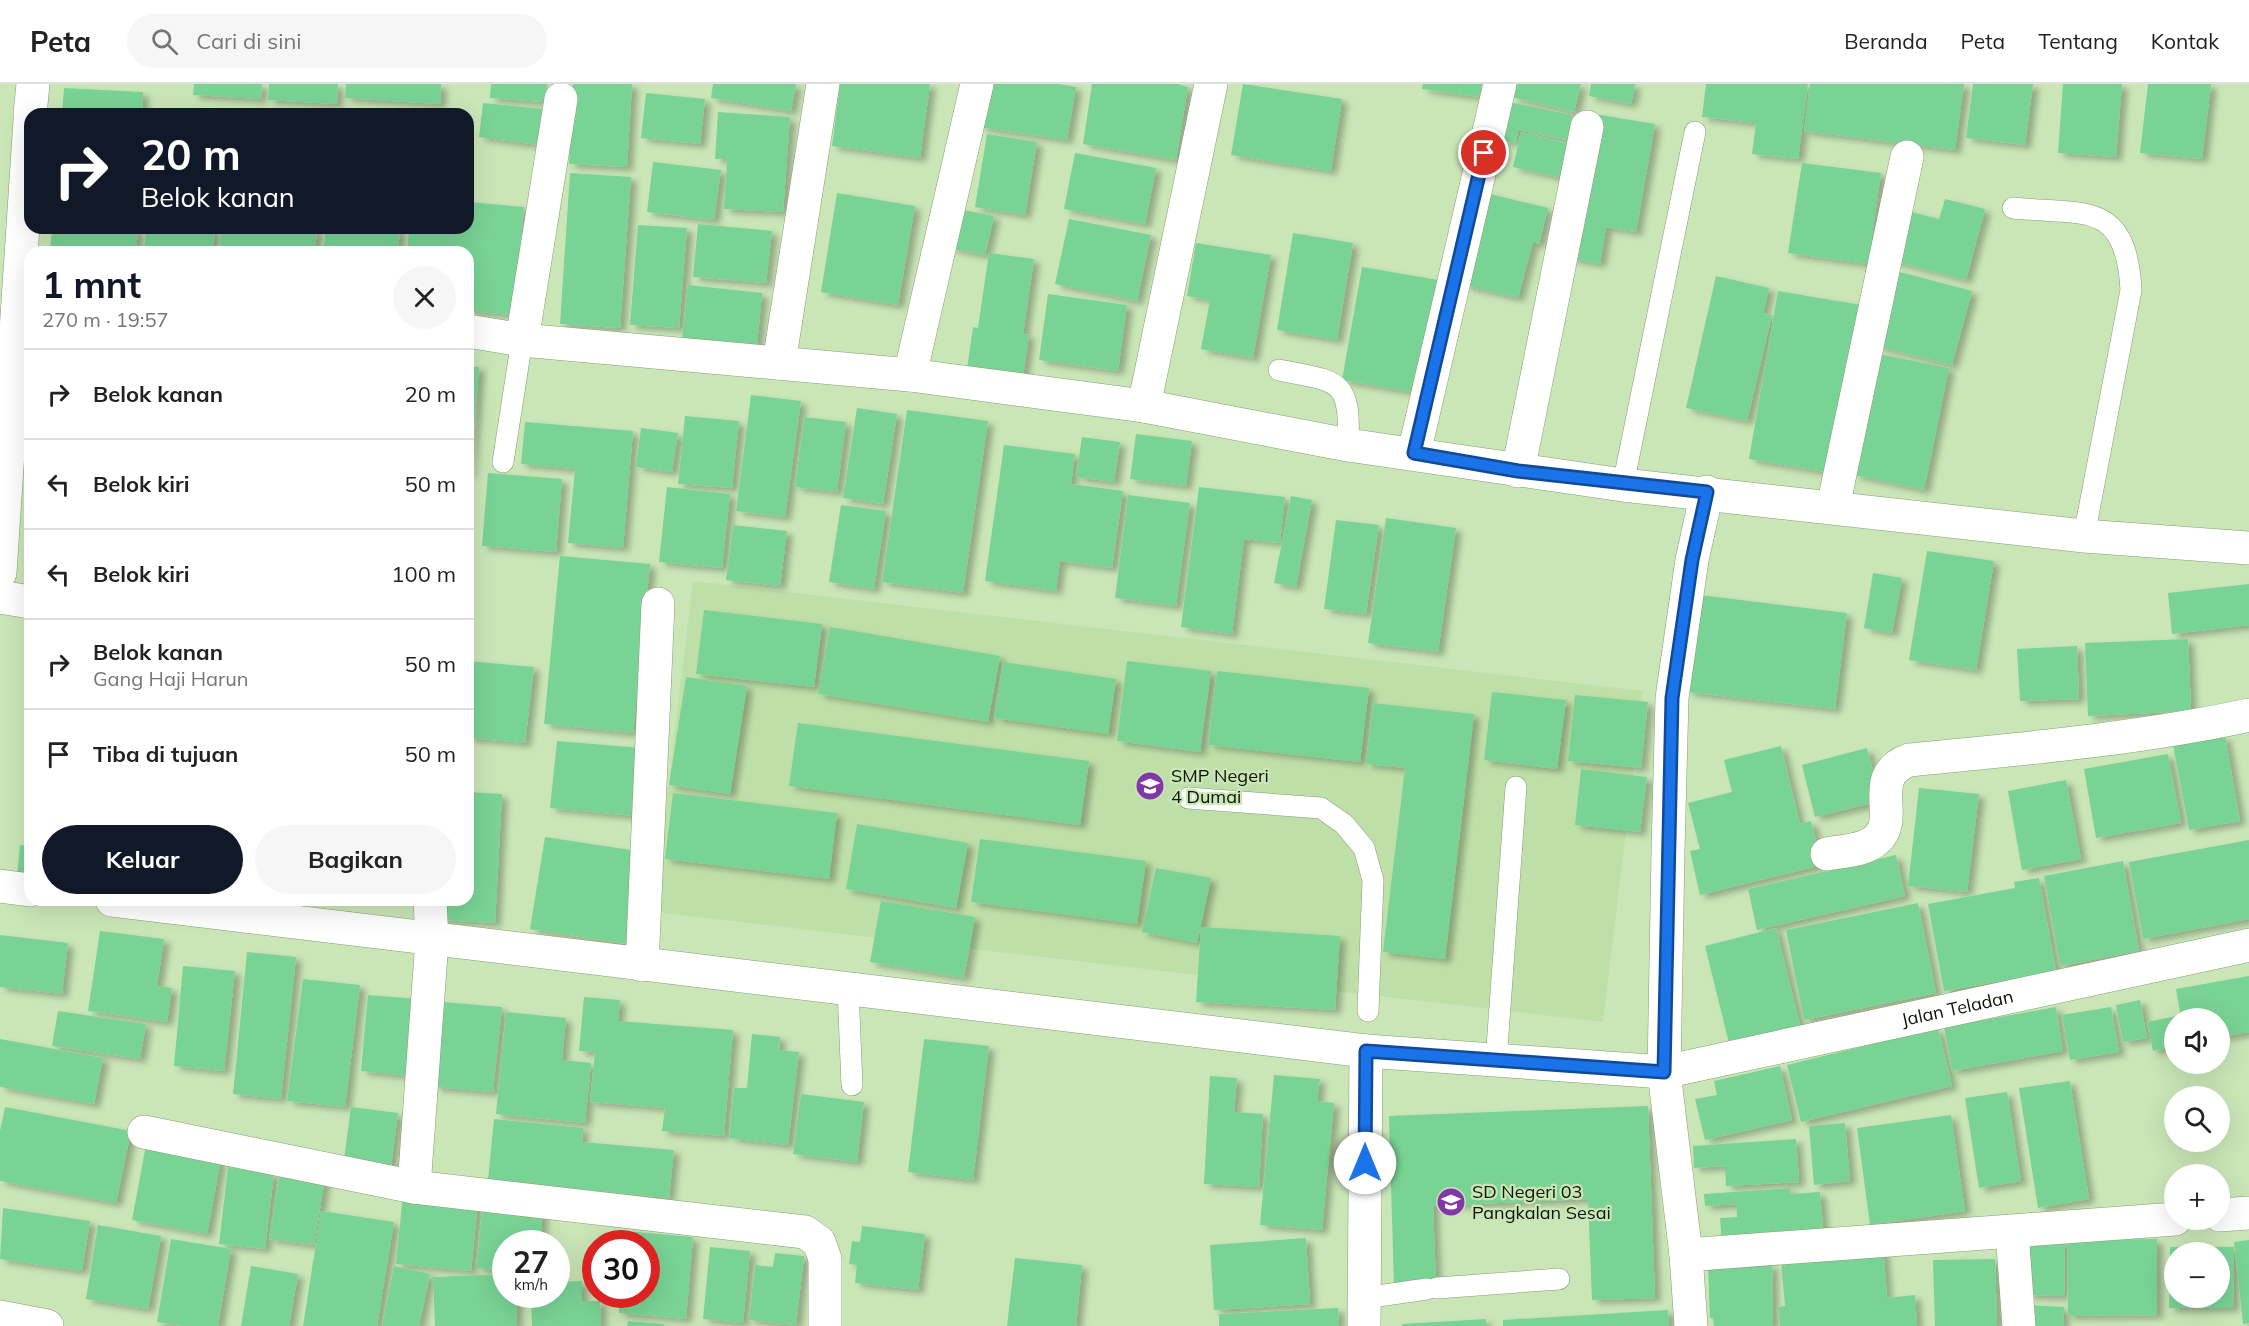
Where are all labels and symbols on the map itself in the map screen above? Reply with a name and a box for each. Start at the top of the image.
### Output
pin [1458,127,1509,178]
place label: SMP Negeri 4 Dumai [1171,764,1269,808]
school or university icon: SMP Negeri 4 Dumai [1134,770,1166,802]
street label: Jalan Teladan [1899,985,2015,1031]
position arrow [1333,1131,1397,1195]
place label: SD Negeri 03 Pangkalan Sesai [1472,1180,1611,1224]
school or university icon: SD Negeri 03 Pangkalan Sesai [1435,1186,1467,1218]
speed limit sign: 30 [582,1230,660,1308]

